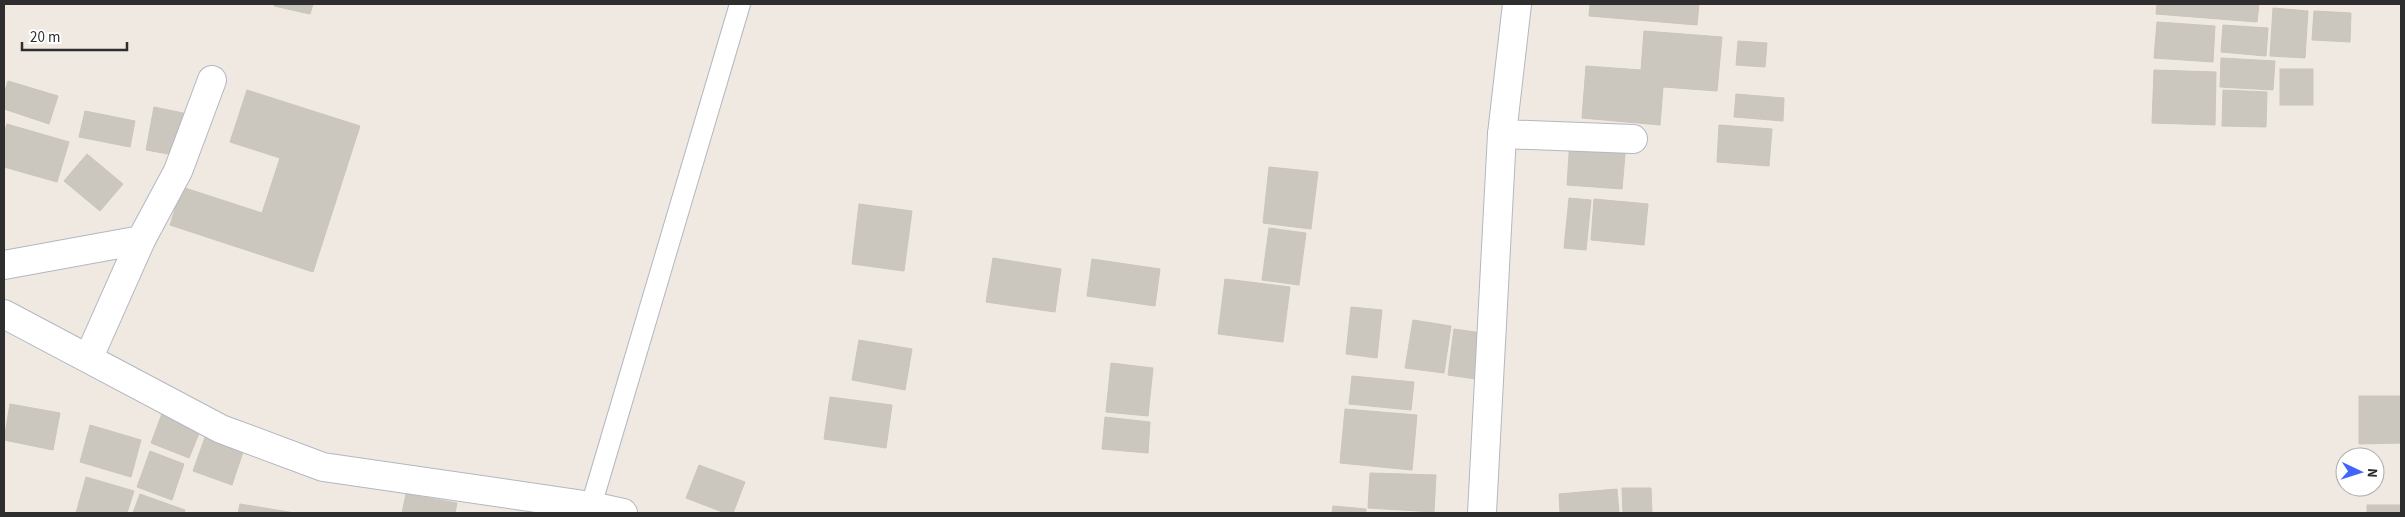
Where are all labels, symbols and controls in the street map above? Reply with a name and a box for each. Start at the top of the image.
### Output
scale bar [22,20,128,52]
text: 20 m [30,27,60,48]
north arrow [2335,447,2385,497]
text: N [2362,467,2382,478]

